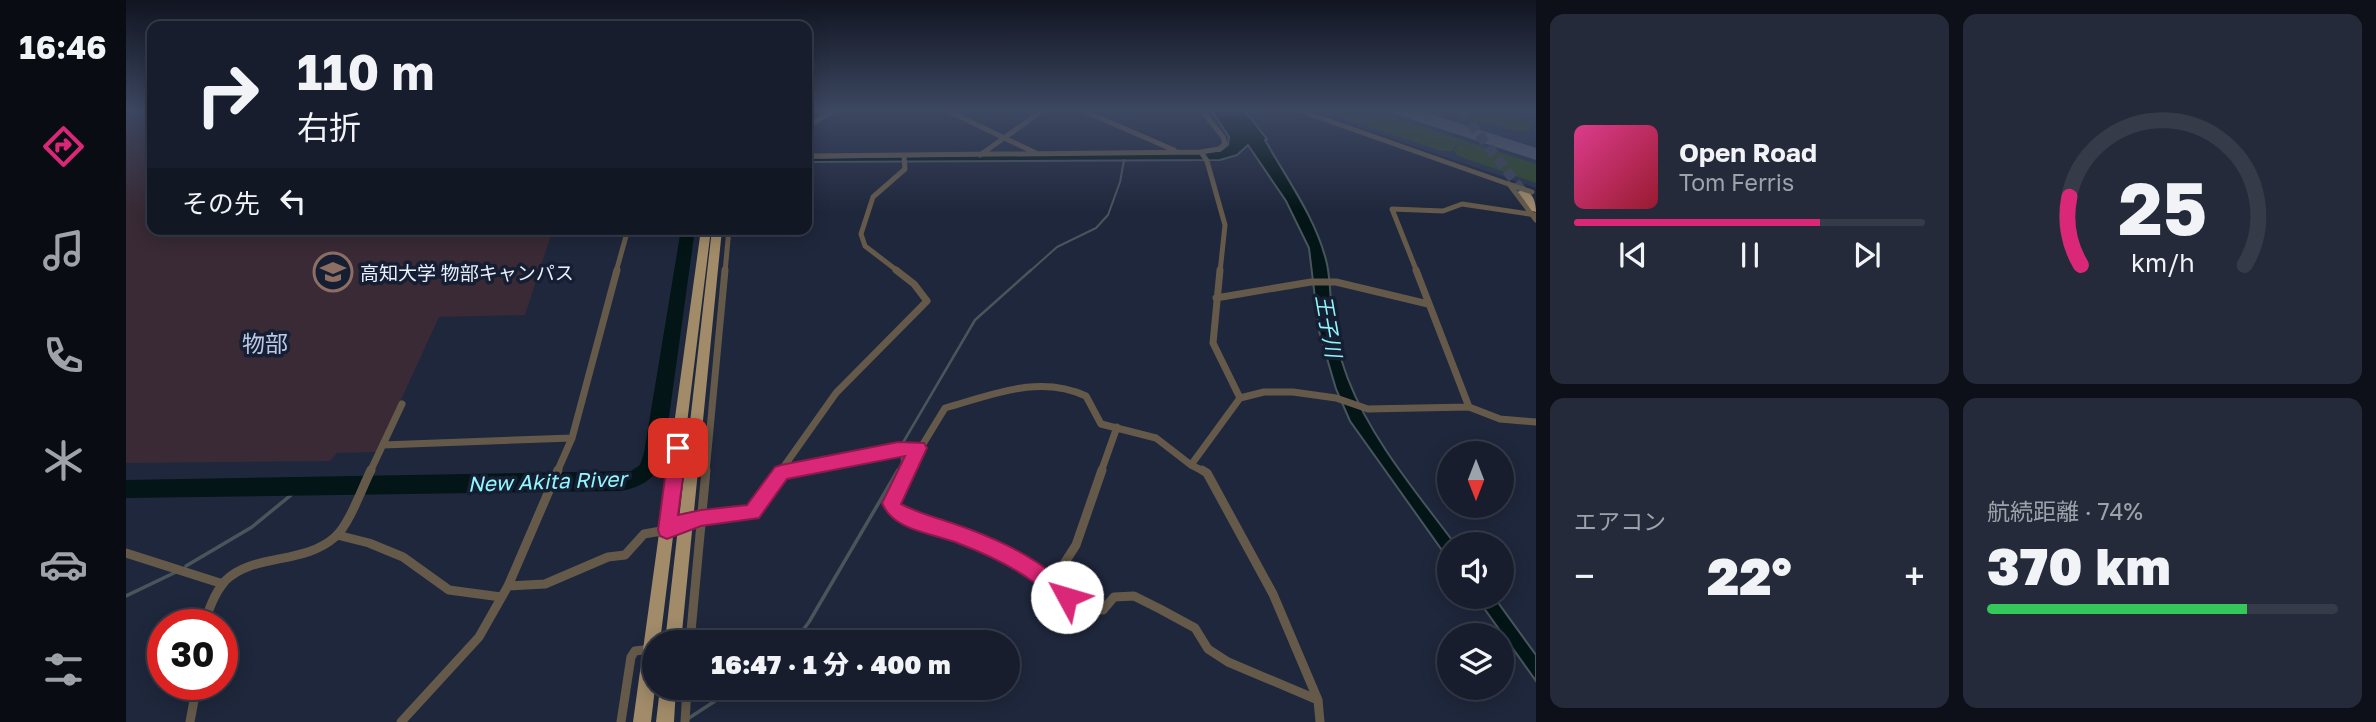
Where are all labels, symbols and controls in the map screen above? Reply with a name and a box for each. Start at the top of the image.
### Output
text: 16:46 [19,28,107,66]
text: 110 m [297,42,434,101]
icon: right [182,49,273,140]
text: 右折 [297,108,361,146]
icon: directions [39,122,88,171]
text: Open Road [1679,137,1817,168]
text: 25 [2118,165,2207,252]
text: Tom Ferris [1679,168,1794,196]
icon: left [274,182,312,220]
text: その先 [182,188,260,219]
icon: music [39,226,88,275]
icon: previous [1614,236,1652,274]
icon: pause [1731,236,1769,274]
icon: next [1848,236,1886,274]
text: km/h [2131,247,2194,278]
school or university icon: 高知大学 物部キャンパス [312,251,354,293]
place label: 高知大学 物部キャンパス [360,261,574,284]
water label: 王子川 [1311,293,1348,361]
district label: 物部 [242,329,288,357]
icon: phone [39,331,88,380]
pin [648,418,708,478]
icon: arrive [659,429,697,467]
icon: climate [39,436,88,485]
north arrow [1437,441,1514,518]
map controls [1437,441,1514,700]
water label: New Akita River [467,465,630,497]
text: 航続距離 · 74% [1987,497,2143,525]
text: エアコン [1574,507,1666,535]
button: sound [1437,532,1514,609]
text: 370 km [1987,534,2171,596]
icon: car [39,540,88,589]
text: 22° [1707,544,1792,606]
text: − [1574,553,1595,598]
text: + [1904,553,1925,598]
position arrow [1030,560,1104,634]
speed limit sign: 30 [147,609,238,700]
button: layers [1437,623,1514,700]
icon: filters [39,645,88,694]
text: 16:47 · 1 分 · 400 m [711,649,951,680]

